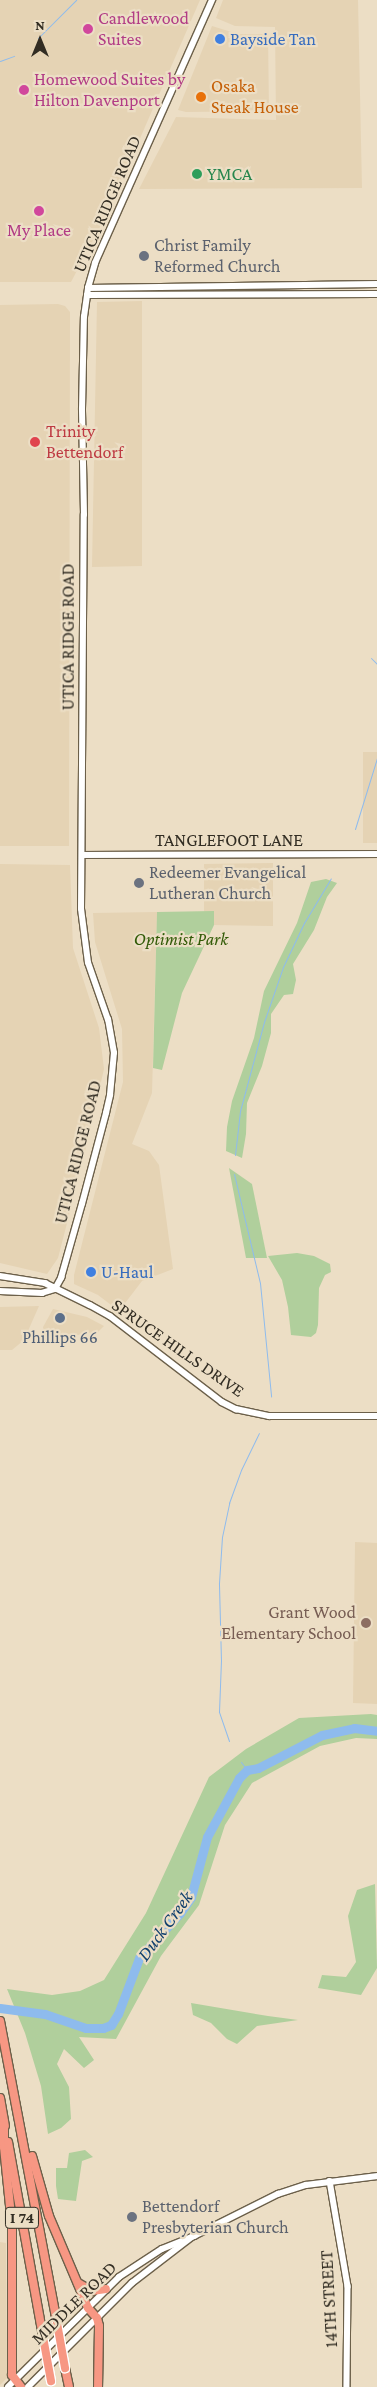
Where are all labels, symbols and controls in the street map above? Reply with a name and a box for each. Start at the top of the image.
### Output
place label: Candlewood Suites [98,8,189,50]
north arrow [15,15,65,65]
text: N [35,17,45,33]
marker: Candlewood Suites [82,23,94,35]
place label: Bayside Tan [230,28,316,50]
marker: Bayside Tan [214,33,226,45]
place label: Homewood Suites by Hilton Davenport [34,69,185,112]
place label: Osaka Steak House [211,76,299,118]
marker: Homewood Suites by Hilton Davenport [18,84,30,96]
marker: Osaka Steak House [195,91,207,103]
street label: UTICA RIDGE ROAD [68,132,146,276]
place label: YMCA [207,163,252,185]
marker: YMCA [191,168,203,180]
marker: My Place [33,205,45,217]
place label: My Place [7,219,71,241]
place label: Christ Family Reformed Church [154,235,280,278]
marker: Christ Family Reformed Church [138,250,150,262]
place label: Trinity Bettendorf [46,421,123,464]
marker: Trinity Bettendorf [28,435,42,449]
street label: UTICA RIDGE ROAD [57,564,79,710]
street label: TANGLEFOOT LANE [155,829,303,851]
place label: Redeemer Evangelical Lutheran Church [149,862,306,904]
marker: Redeemer Evangelical Lutheran Church [133,877,145,889]
park label: Optimist Park [134,928,228,950]
street label: UTICA RIDGE ROAD [50,1078,106,1226]
place label: U-Haul [101,1261,153,1283]
marker: U-Haul [85,1266,97,1278]
street label: SPRUCE HILLS DRIVE [108,1294,248,1402]
marker: Phillips 66 [54,1312,66,1324]
place label: Phillips 66 [22,1326,98,1348]
place label: Grant Wood Elementary School [221,1602,356,1645]
marker: Grant Wood Elementary School [360,1617,372,1629]
water label: Duck Creek [132,1887,198,1965]
place label: Bettendorf Presbyterian Church [142,2196,289,2238]
road number: I 74 [5,2204,40,2232]
marker: Bettendorf Presbyterian Church [126,2211,138,2223]
street label: 14TH STREET [316,2250,342,2348]
street label: MIDDLE ROAD [27,2257,121,2349]

